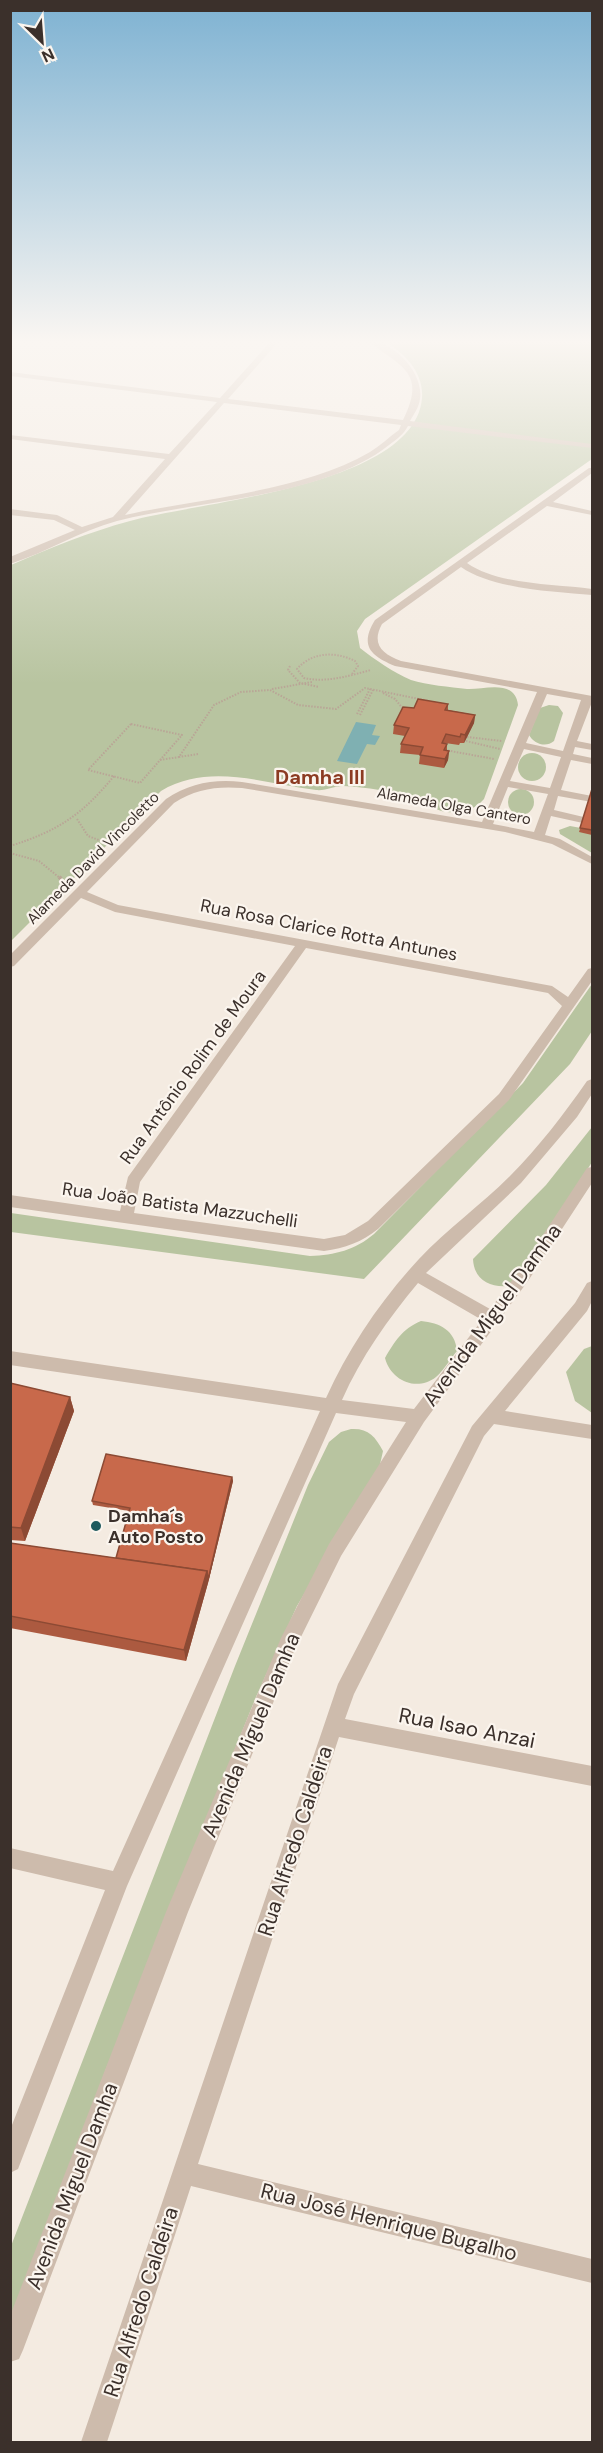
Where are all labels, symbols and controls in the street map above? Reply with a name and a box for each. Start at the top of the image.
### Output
north arrow [12,12,72,72]
text: N [38,43,58,67]
district label: Damha III [275,764,365,790]
street label: Alameda Olga Cantero [375,783,533,829]
street label: Alameda David Vincoletto [22,787,164,929]
street label: Rua Rosa Clarice Rotta Antunes [198,893,460,967]
street label: Rua Antônio Rolim de Moura [114,965,272,1169]
street label: Rua João Batista Mazzuchelli [61,1177,299,1233]
street label: Avenida Miguel Damha [416,1218,568,1412]
place label: Damha´s Auto Posto [108,1504,204,1549]
marker: Damha´s Auto Posto [89,1519,103,1533]
street label: Avenida Miguel Damha [195,1629,307,1841]
street label: Rua Isao Anzai [396,1701,538,1755]
street label: Rua Alfredo Caldeira [251,1742,339,1940]
street label: Avenida Miguel Damha [20,2079,124,2293]
street label: Rua José Henrique Bugalho [258,2177,520,2267]
street label: Rua Alfredo Caldeira [97,2203,185,2401]

